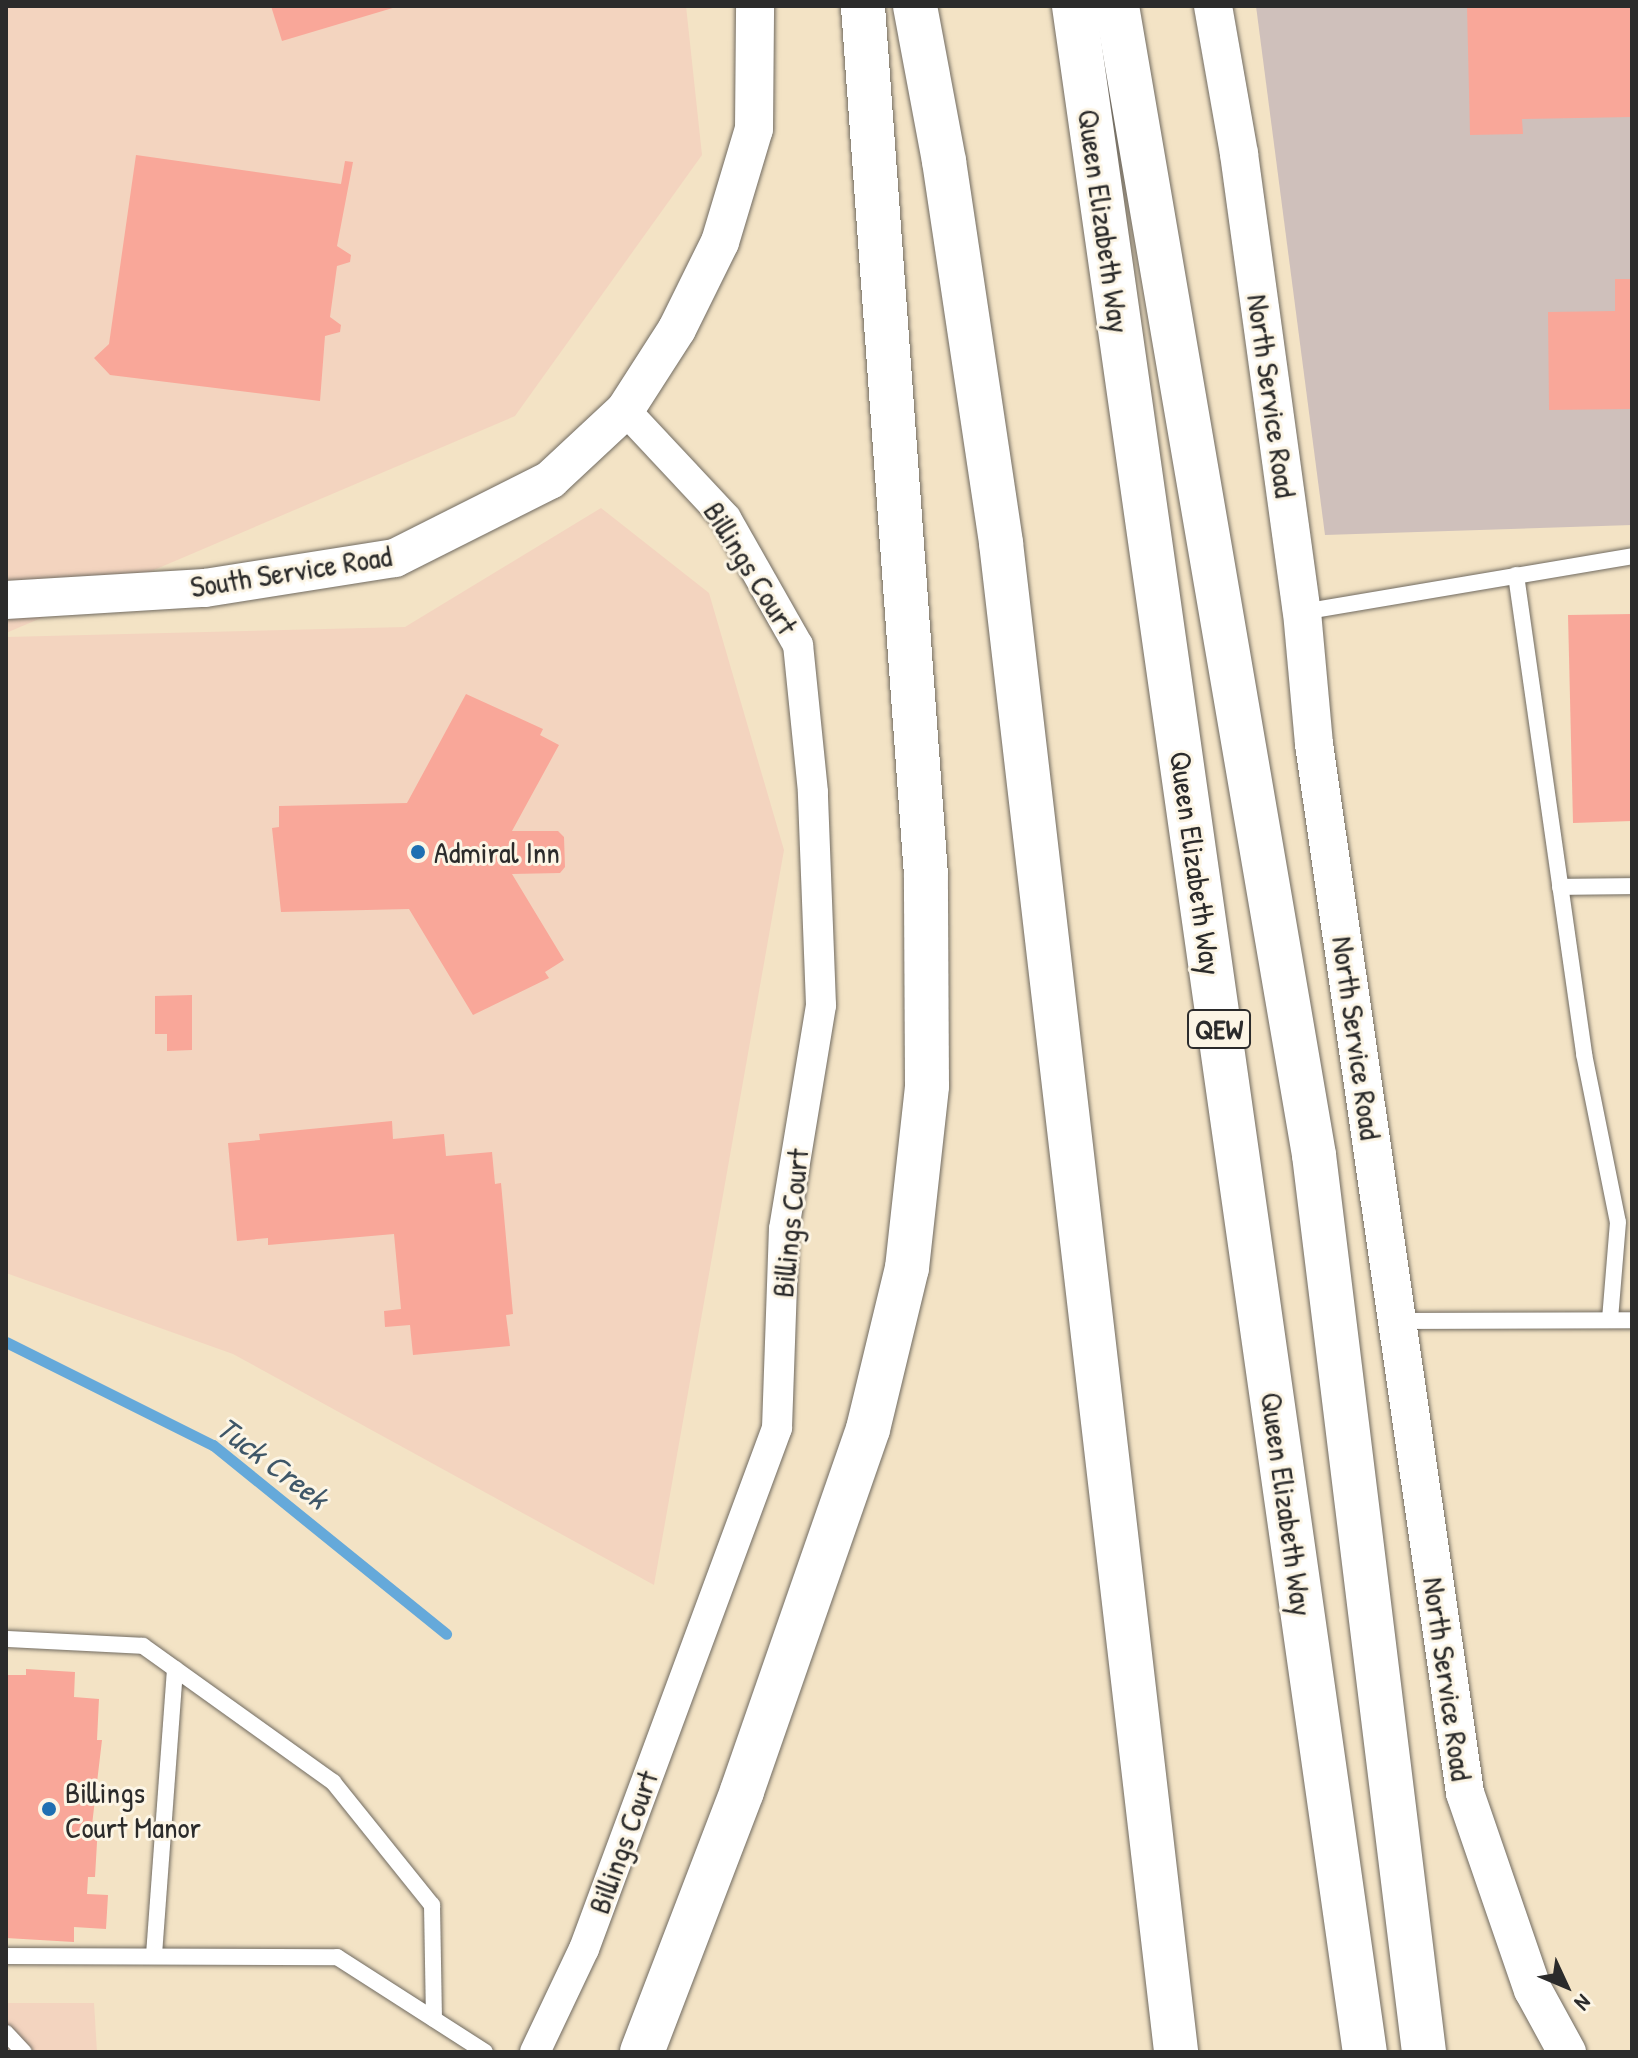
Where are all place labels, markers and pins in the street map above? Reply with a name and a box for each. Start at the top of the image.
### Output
place label: Admiral Inn [434,834,560,870]
marker: Admiral Inn [409,843,427,861]
place label: Billings Court Manor [65,1774,201,1844]
marker: Billings Court Manor [40,1800,58,1818]

